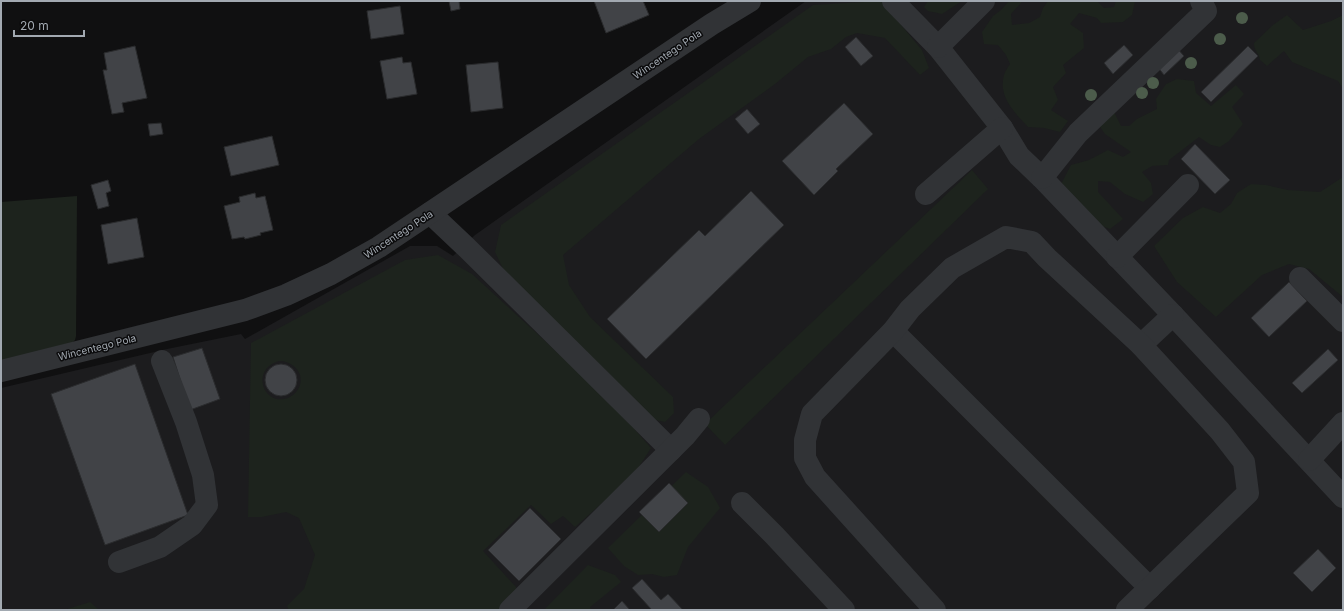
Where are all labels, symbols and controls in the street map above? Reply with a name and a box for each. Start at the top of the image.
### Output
scale bar [14,12,84,38]
text: 20 m [20,18,49,33]
street label: Wincentego Pola [631,27,703,81]
street label: Wincentego Pola [361,207,435,261]
street label: Wincentego Pola [57,332,137,362]

